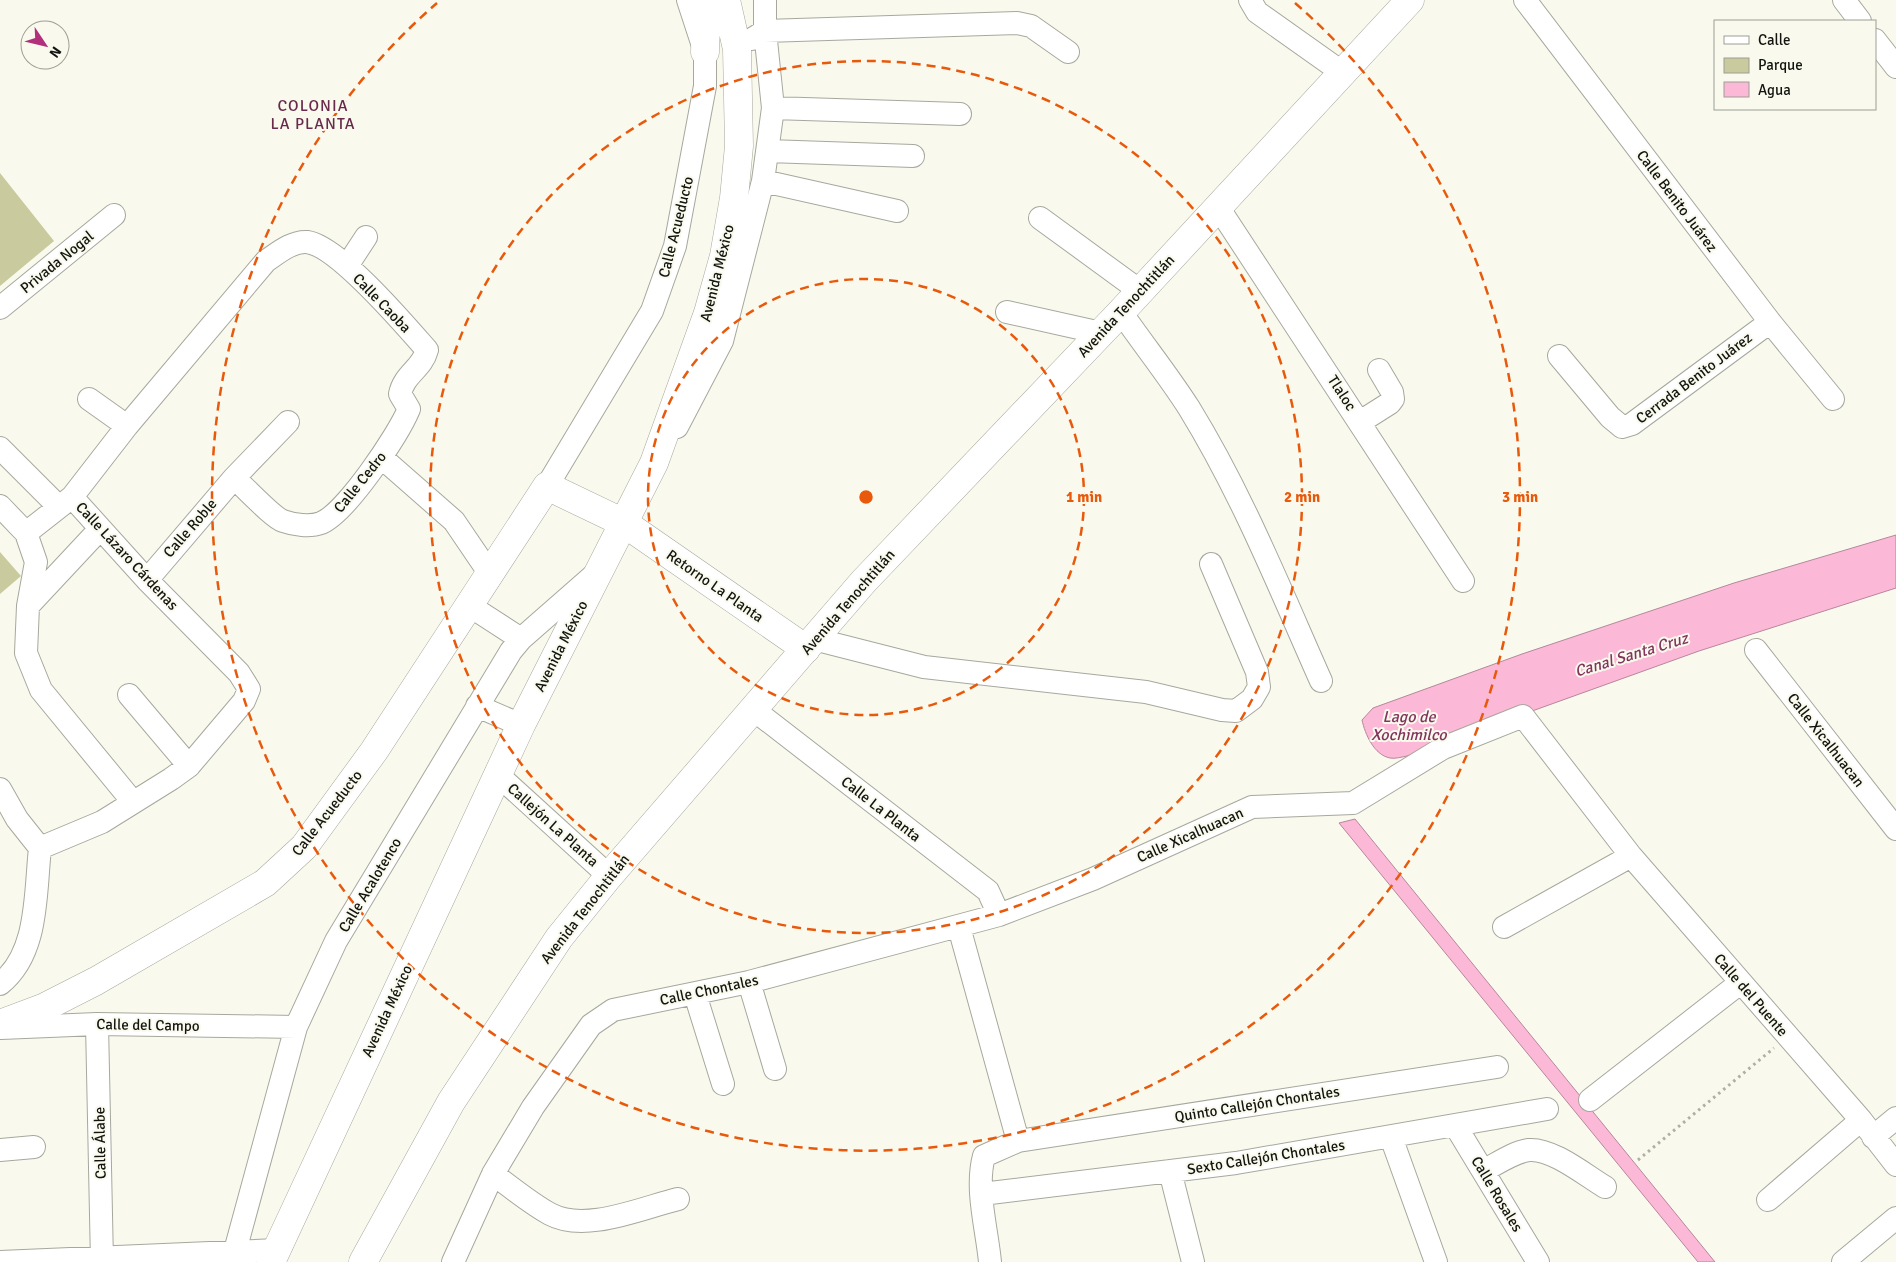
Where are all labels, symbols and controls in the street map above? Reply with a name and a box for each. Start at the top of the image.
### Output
north arrow [20,20,70,70]
legend [1714,20,1876,110]
text: Calle [1758,31,1791,49]
text: N [45,43,65,61]
text: Parque [1758,56,1803,74]
text: Agua [1758,81,1791,99]
district label: COLONIA LA PLANTA [270,96,356,134]
street label: Calle Benito Juárez [1633,147,1721,256]
street label: Calle Acueducto [655,174,697,280]
street label: Avenida México [696,222,738,324]
street label: Privada Nogal [17,227,97,297]
street label: Avenida Tenochtitlán [1074,251,1178,361]
street label: Calle Caoba [349,270,415,336]
street label: Cerrada Benito Juárez [1632,328,1756,428]
street label: Tlaloc [1324,372,1360,414]
street label: Calle Cedro [330,448,390,516]
centre of rings [857,488,875,506]
text: 1 min [1066,488,1102,506]
text: 2 min [1284,488,1320,506]
text: 3 min [1502,488,1538,506]
street label: Calle Roble [160,495,220,561]
street label: Calle Lázaro Cárdenas [72,498,182,614]
street label: Retorno La Planta [663,546,767,626]
street label: Avenida Tenochtitlán [797,546,899,658]
street label: Avenida México [530,597,592,694]
water label: Canal Santa Cruz [1572,628,1692,682]
street label: Calle Xicalhuacan [1784,689,1868,791]
water label: Lago de Xochimilco [1371,707,1447,745]
street label: Calle Acueducto [288,766,366,859]
street label: Calle La Planta [838,772,924,846]
street label: Callejón La Planta [504,779,602,871]
street label: Calle Xicalhuacan [1134,803,1246,867]
street label: Calle Acalotenco [335,834,405,936]
street label: Avenida Tenochtitlán [537,851,633,967]
street label: Calle del Puente [1710,950,1792,1040]
street label: Avenida México [358,962,416,1060]
street label: Calle Chontales [658,971,760,1009]
street label: Calle del Campo [96,1015,200,1035]
street label: Quinto Callejón Chontales [1173,1082,1341,1126]
street label: Calle Álabe [89,1107,110,1179]
street label: Sexto Callejón Chontales [1186,1136,1347,1178]
street label: Calle Rosales [1467,1153,1527,1235]

